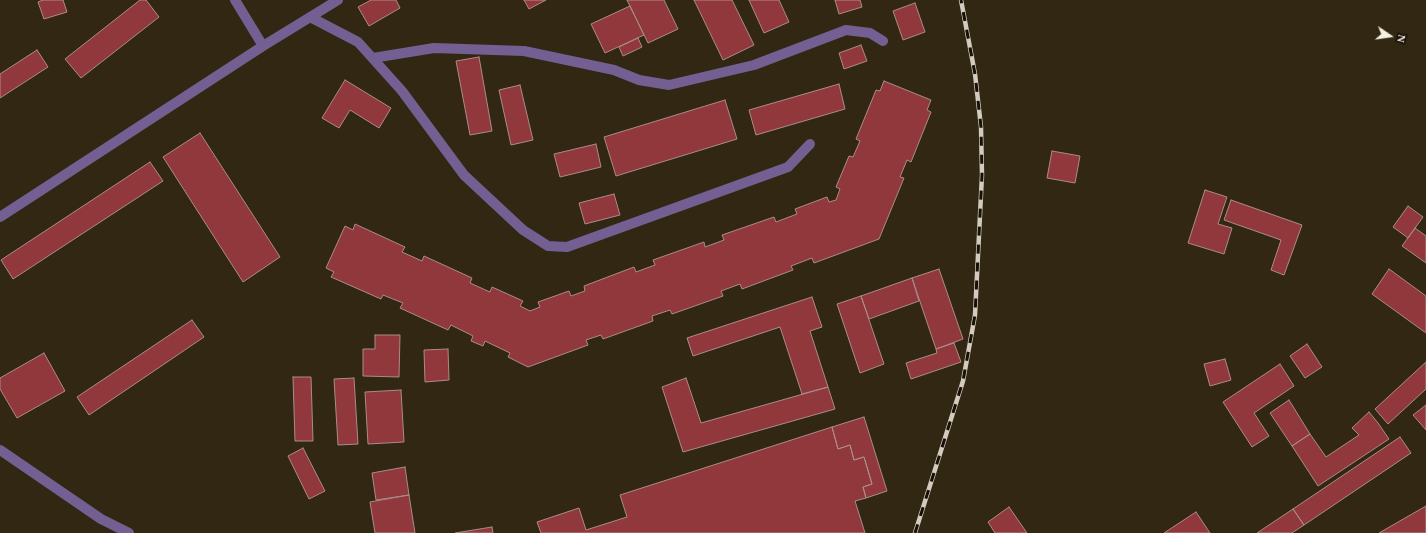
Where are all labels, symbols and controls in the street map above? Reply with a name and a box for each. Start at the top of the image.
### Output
north arrow [1370,16,1410,56]
text: N [1395,33,1408,44]

